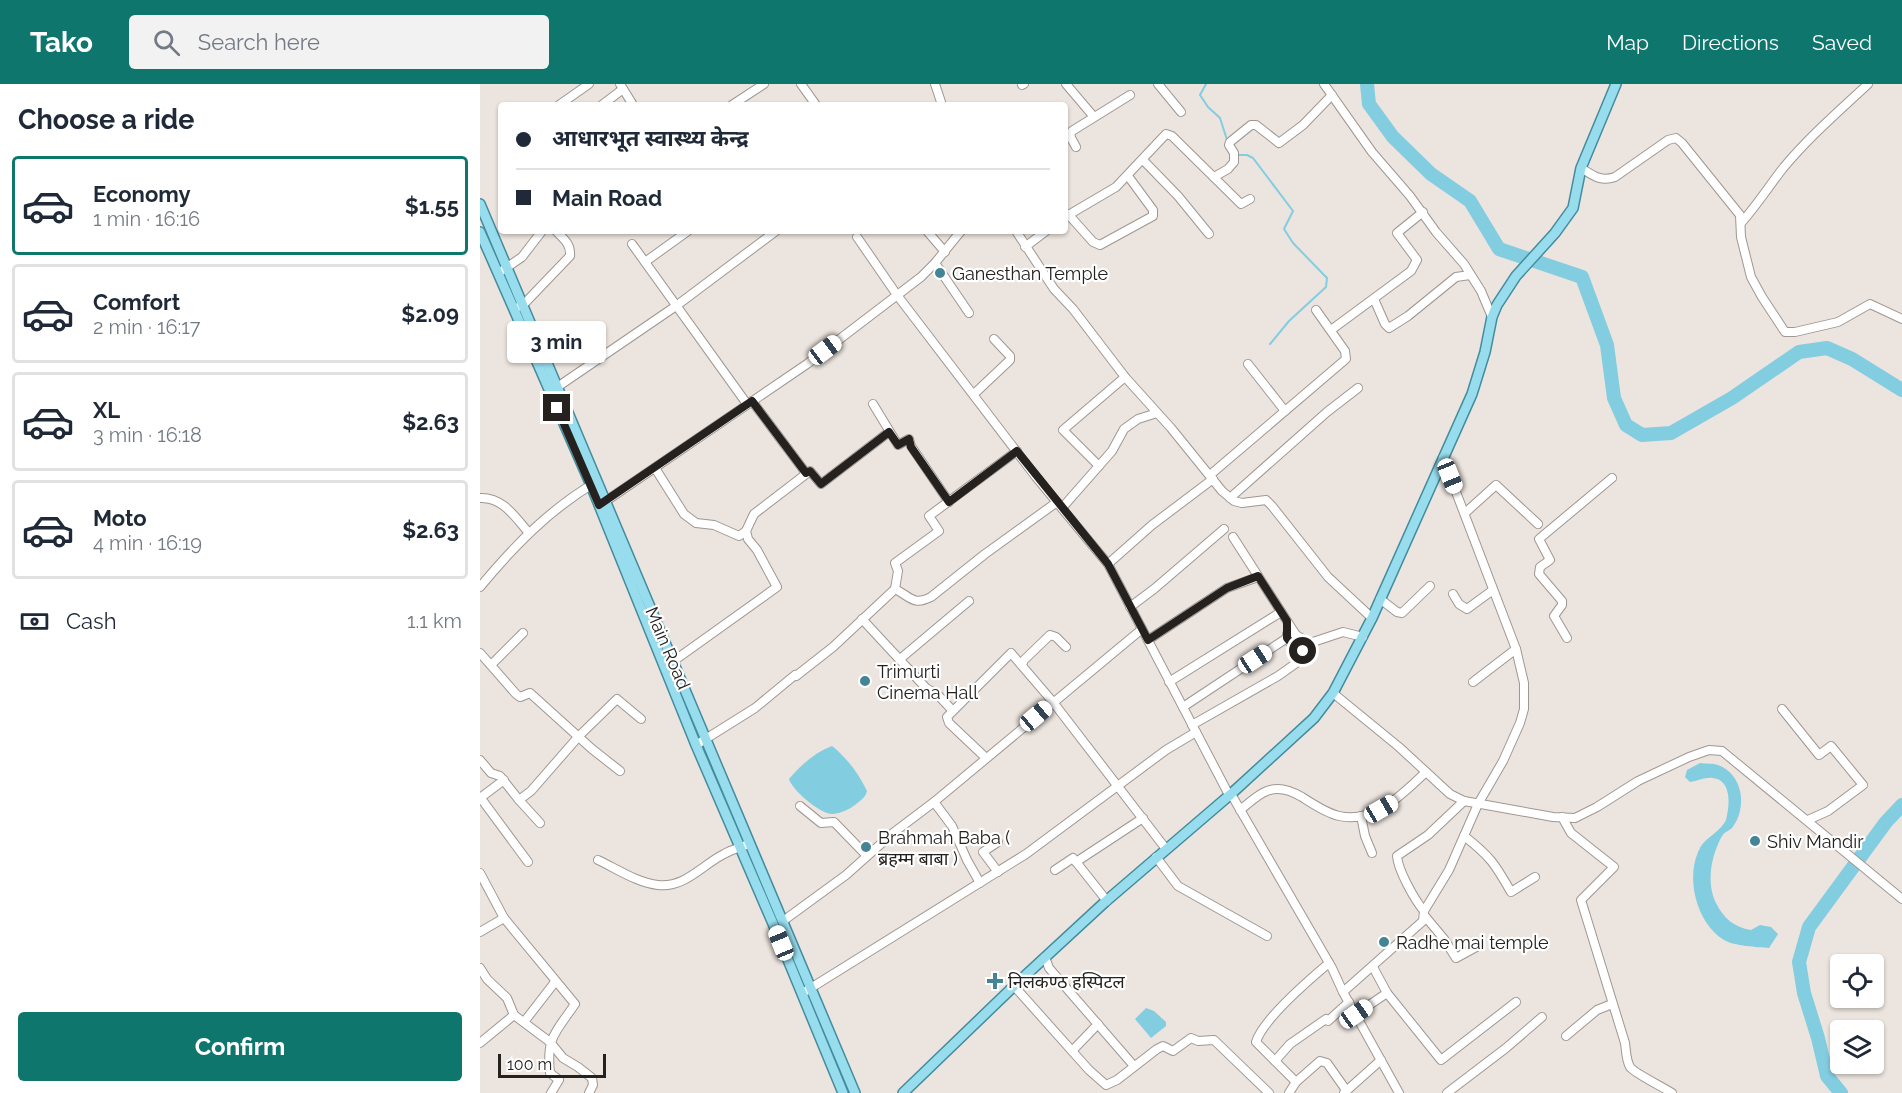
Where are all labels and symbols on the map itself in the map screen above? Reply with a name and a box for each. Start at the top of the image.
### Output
place label: Ganesthan Temple [952,263,1108,284]
marker: Ganesthan Temple [933,266,947,280]
callout: 3 min [508,321,607,363]
car [805,332,845,368]
route end [543,394,570,421]
car [1435,456,1465,496]
street label: Main Road [641,604,695,692]
route start [1289,637,1316,664]
car [1235,642,1275,676]
place label: Trimurti Cinema Hall [877,661,978,703]
marker: Trimurti Cinema Hall [858,674,872,688]
car [1016,698,1056,734]
car [1361,792,1401,826]
place label: Brahmah Baba ( ब्रहम्म बाबा ) [878,827,1010,869]
place label: Shiv Mandir [1767,831,1864,852]
marker: Shiv Mandir [1748,834,1762,848]
marker: Brahmah Baba ( ब्रहम्म बाबा ) [859,840,873,854]
car [766,923,796,963]
place label: Radhe mai temple [1396,932,1549,953]
marker: Radhe mai temple [1377,935,1391,949]
place label: निलकण्ठ हस्पिटल [1008,971,1126,992]
marker: निलकण्ठ हस्पिटल [986,972,1004,990]
car [1336,996,1376,1032]
scale bar [498,1051,606,1078]

